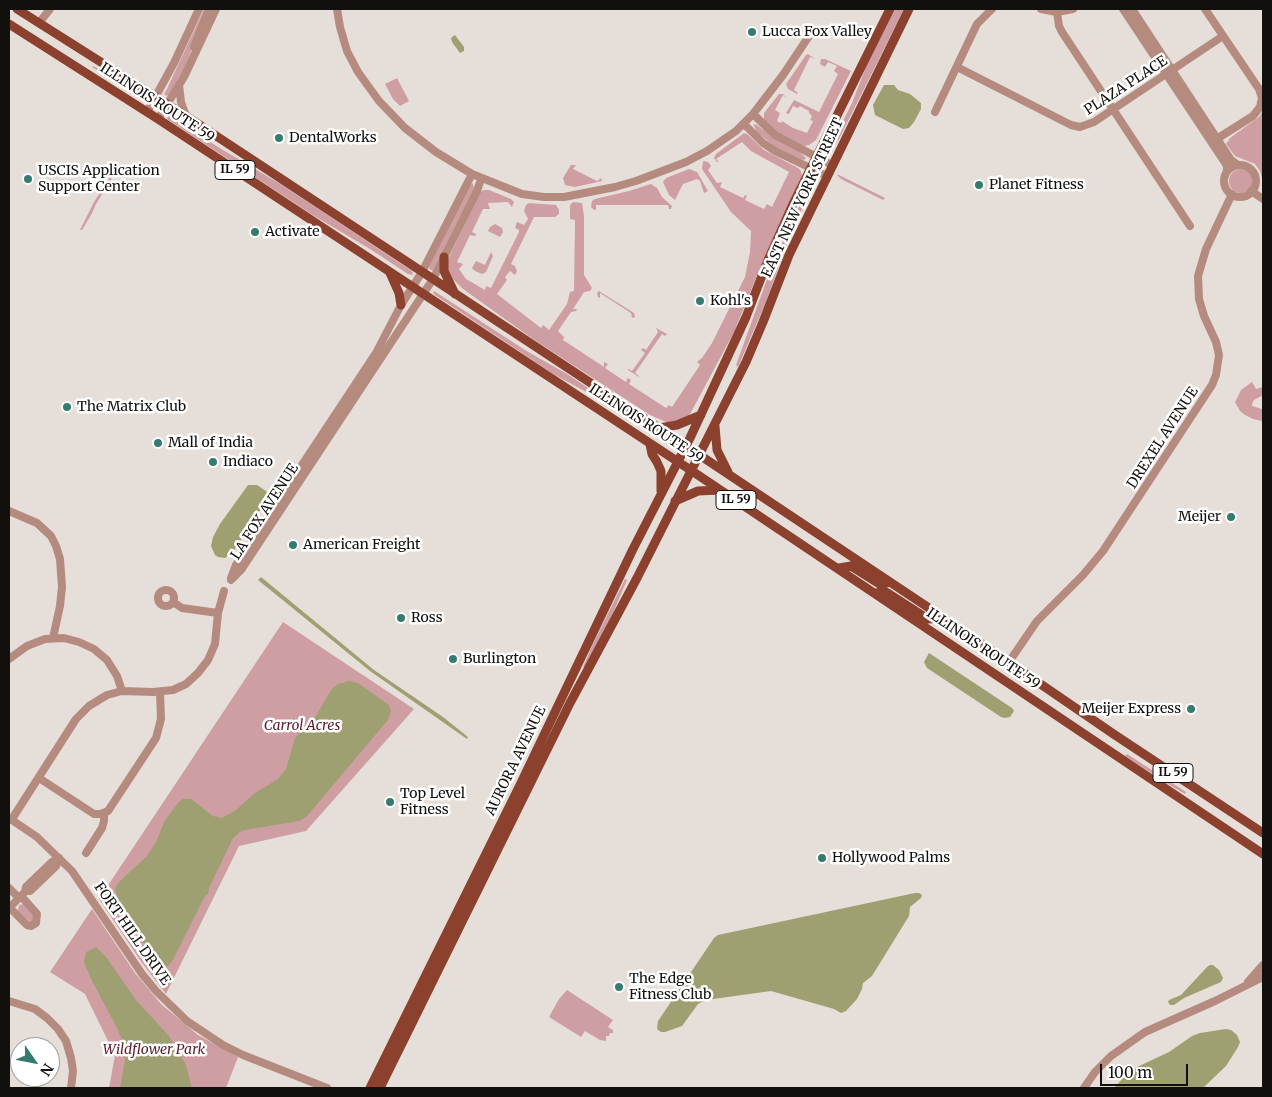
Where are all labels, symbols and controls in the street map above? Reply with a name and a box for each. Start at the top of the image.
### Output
place label: Lucca Fox Valley [762,24,872,40]
marker: Lucca Fox Valley [746,26,758,38]
street label: PLAZA PLACE [1081,53,1171,119]
street label: ILLINOIS ROUTE 59 [97,60,217,146]
street label: EAST NEW YORK STREET [759,116,847,280]
place label: DentalWorks [289,130,377,146]
marker: DentalWorks [273,132,285,144]
road number: IL 59 [215,160,255,180]
place label: USCIS Application Support Center [38,163,160,196]
marker: USCIS Application Support Center [22,173,34,185]
place label: Planet Fitness [989,177,1084,193]
marker: Planet Fitness [973,179,985,191]
place label: Activate [265,224,320,240]
marker: Activate [249,226,261,238]
place label: Kohl's [710,293,751,309]
marker: Kohl's [694,295,706,307]
street label: ILLINOIS ROUTE 59 [586,381,706,467]
street label: DREXEL AVENUE [1124,384,1202,492]
place label: The Matrix Club [77,399,186,415]
marker: The Matrix Club [61,401,73,413]
place label: Mall of India [168,435,253,451]
marker: Mall of India [152,437,164,449]
place label: Indiaco [223,454,273,470]
marker: Indiaco [207,456,219,468]
street label: LA FOX AVENUE [228,461,302,563]
road number: IL 59 [716,490,756,510]
place label: Meijer [1178,509,1221,525]
marker: Meijer [1225,511,1237,523]
place label: American Freight [303,537,421,553]
marker: American Freight [287,539,299,551]
street label: ILLINOIS ROUTE 59 [923,605,1043,693]
place label: Ross [411,610,442,626]
marker: Ross [395,612,407,624]
place label: Burlington [463,651,536,667]
marker: Burlington [447,653,459,665]
place label: Meijer Express [1081,701,1181,717]
marker: Meijer Express [1185,703,1197,715]
street label: AURORA AVENUE [482,704,550,818]
park label: Carrol Acres [264,718,340,734]
road number: IL 59 [1153,764,1193,782]
place label: Top Level Fitness [400,786,465,819]
marker: Top Level Fitness [384,796,396,808]
place label: Hollywood Palms [832,850,950,866]
marker: Hollywood Palms [816,852,828,864]
street label: FORT HILL DRIVE [90,879,174,989]
place label: The Edge Fitness Club [629,971,711,1004]
marker: The Edge Fitness Club [613,981,625,993]
north arrow [10,1037,60,1087]
park label: Wildflower Park [103,1042,205,1058]
scale bar [1102,1054,1190,1086]
text: N [36,1060,57,1079]
text: 100 m [1108,1063,1152,1082]

